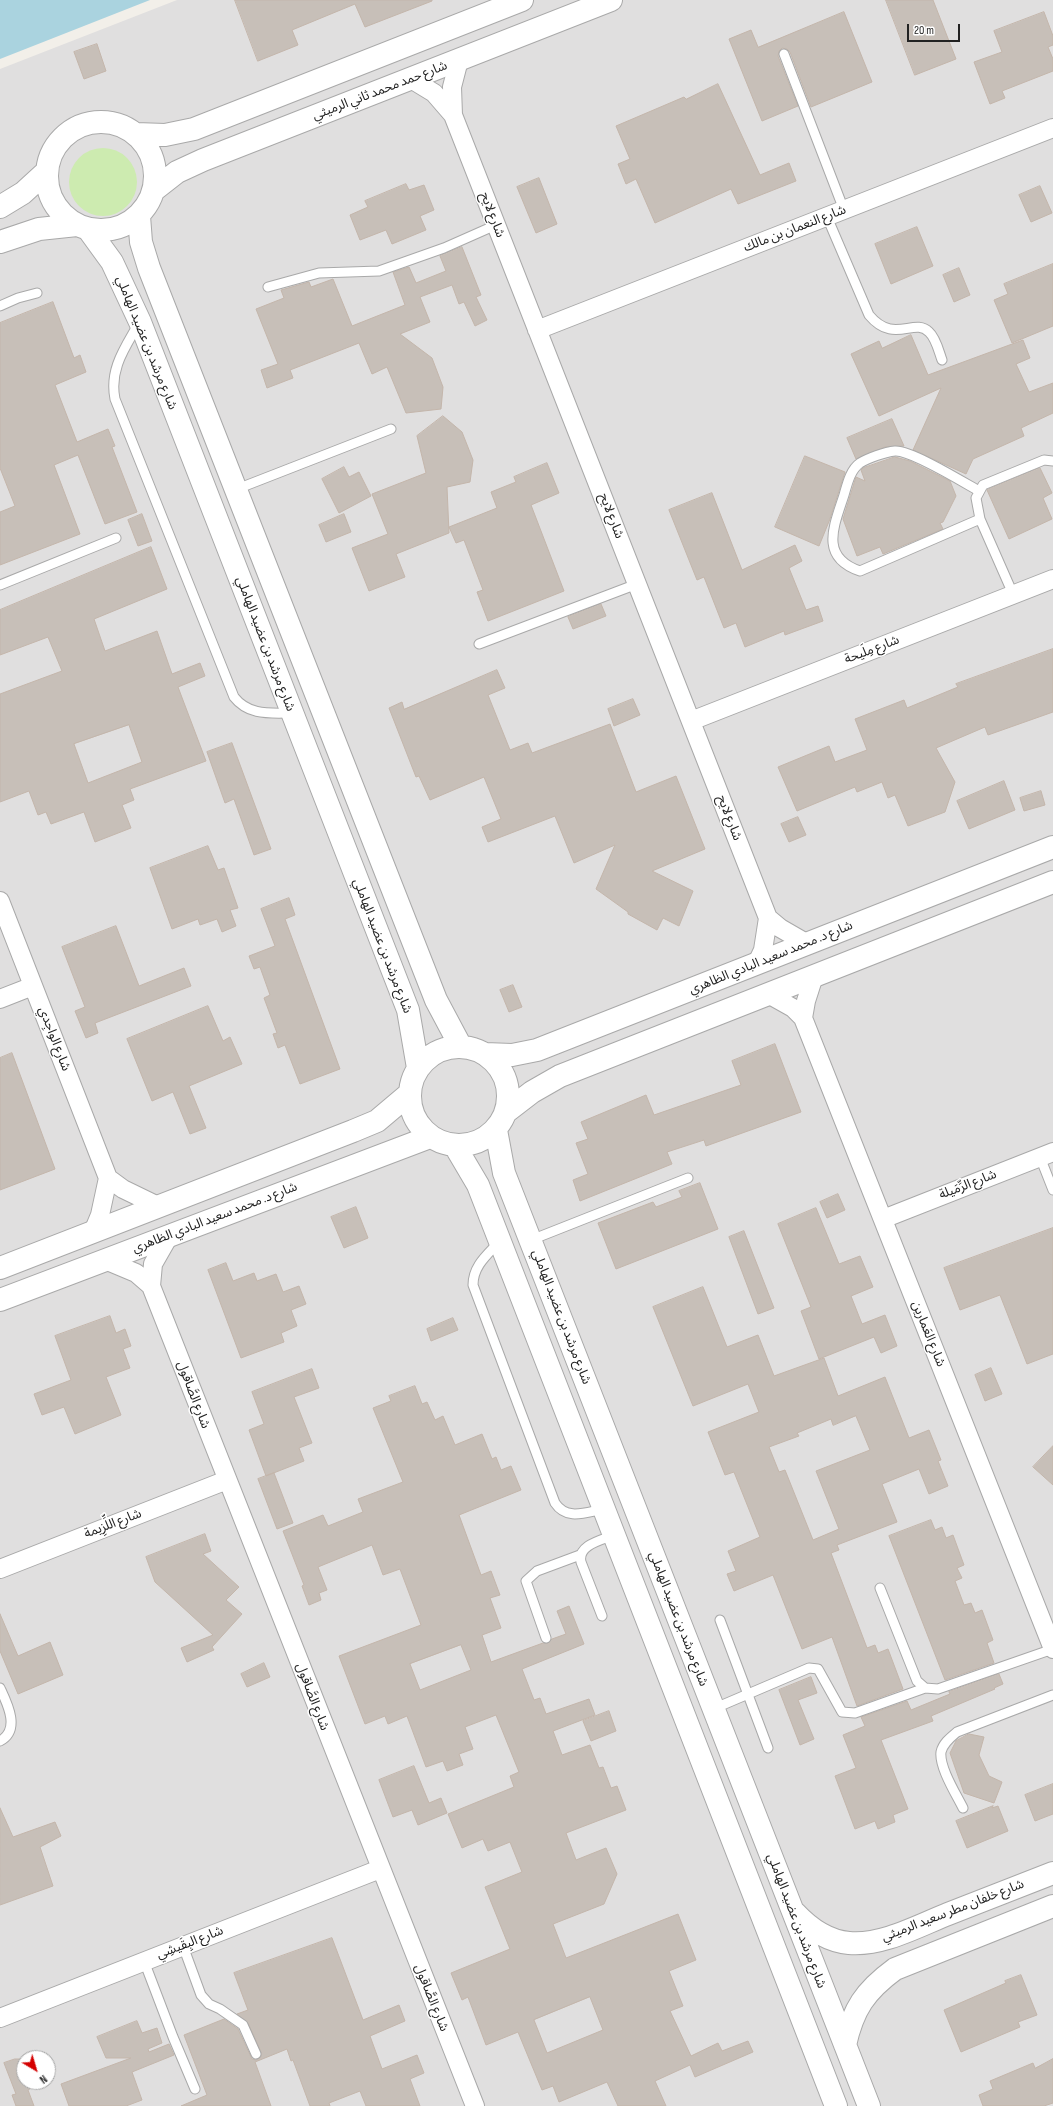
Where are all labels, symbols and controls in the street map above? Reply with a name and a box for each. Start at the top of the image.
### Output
scale bar [909,16,962,42]
text: 20 m [914,23,934,38]
street label: شارع حمد محمد ثاني الرميثي [310,58,450,124]
street label: شارع لايح [476,190,508,240]
street label: شارع النعمان بن مالك [742,202,848,256]
street label: شارع مرشد بن عضيد الهاملي [112,274,180,412]
street label: شارع لايح [595,491,627,541]
street label: شارع مرشد بن عضيد الهاملي [232,574,298,714]
street label: شارع مِلَيحة [842,632,902,668]
street label: شارع لايح [713,793,745,843]
street label: شارع مرشد بن عضيد الهاملي [349,876,415,1016]
street label: شارع د. محمد سعيد البادي الظاهري [687,918,855,998]
street label: شارع الواجِدي [35,1005,73,1073]
street label: شارع الرِّمَيلة [937,1167,999,1203]
street label: شارع د. محمد سعيد البادي الظاهري [130,1179,300,1257]
street label: شارع مرشد بن عضيد الهاملي [528,1247,594,1387]
street label: شارع العَمارين [908,1299,948,1369]
street label: شارع الصَّاقول [173,1359,213,1431]
street label: شارع اللِّزِيمة [82,1506,144,1542]
street label: شارع مرشد بن عضيد الهاملي [645,1549,711,1689]
street label: شارع الصَّاقول [292,1661,332,1733]
street label: شارع مرشد بن عضيد الهاملي [763,1851,829,1991]
street label: شارع خلفان مطر سعيد الرميثي [880,1877,1026,1945]
street label: شارع البِقَيشِي [154,1923,226,1963]
street label: شارع الصَّاقول [410,1962,452,2034]
north arrow [16,2050,56,2090]
text: N [37,2072,49,2086]

